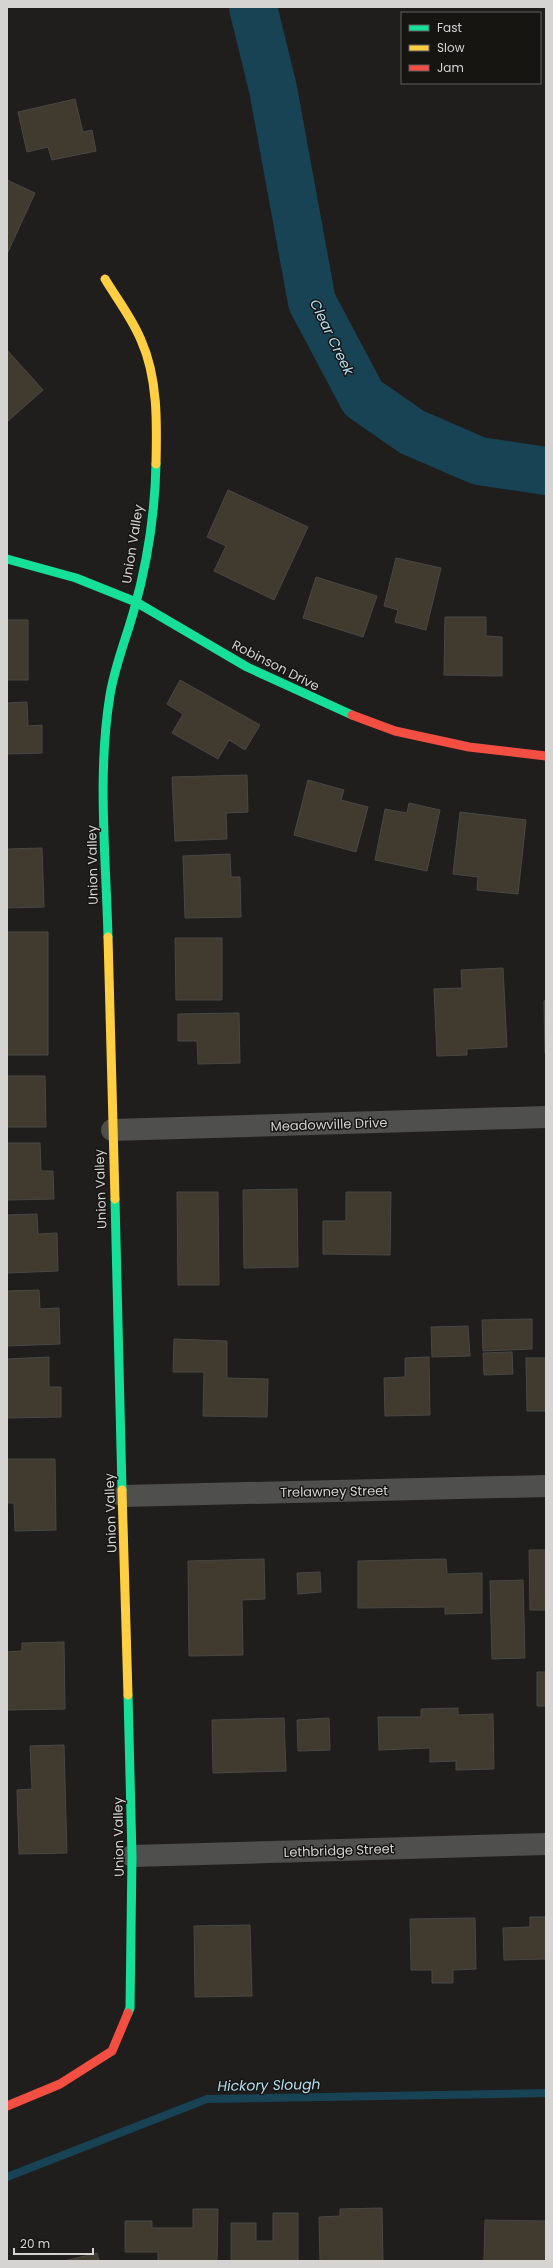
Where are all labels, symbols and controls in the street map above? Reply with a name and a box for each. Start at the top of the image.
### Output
legend [401,12,541,84]
text: Fast [437,19,462,36]
text: Slow [437,39,465,56]
text: Jam [437,59,464,76]
water label: Clear Creek [305,296,359,379]
street label: Union Valley [117,503,148,585]
street label: Robinson Drive [229,635,323,696]
street label: Union Valley [82,824,103,905]
street label: Meadowville Drive [270,1113,388,1136]
street label: Union Valley [90,1148,111,1229]
street label: Union Valley [100,1472,121,1553]
street label: Trelawney Street [280,1481,388,1502]
street label: Union Valley [108,1796,129,1877]
street label: Lethbridge Street [283,1839,395,1862]
water label: Hickory Slough [217,2074,321,2096]
scale bar [14,2230,93,2256]
text: 20 m [20,2235,50,2252]

